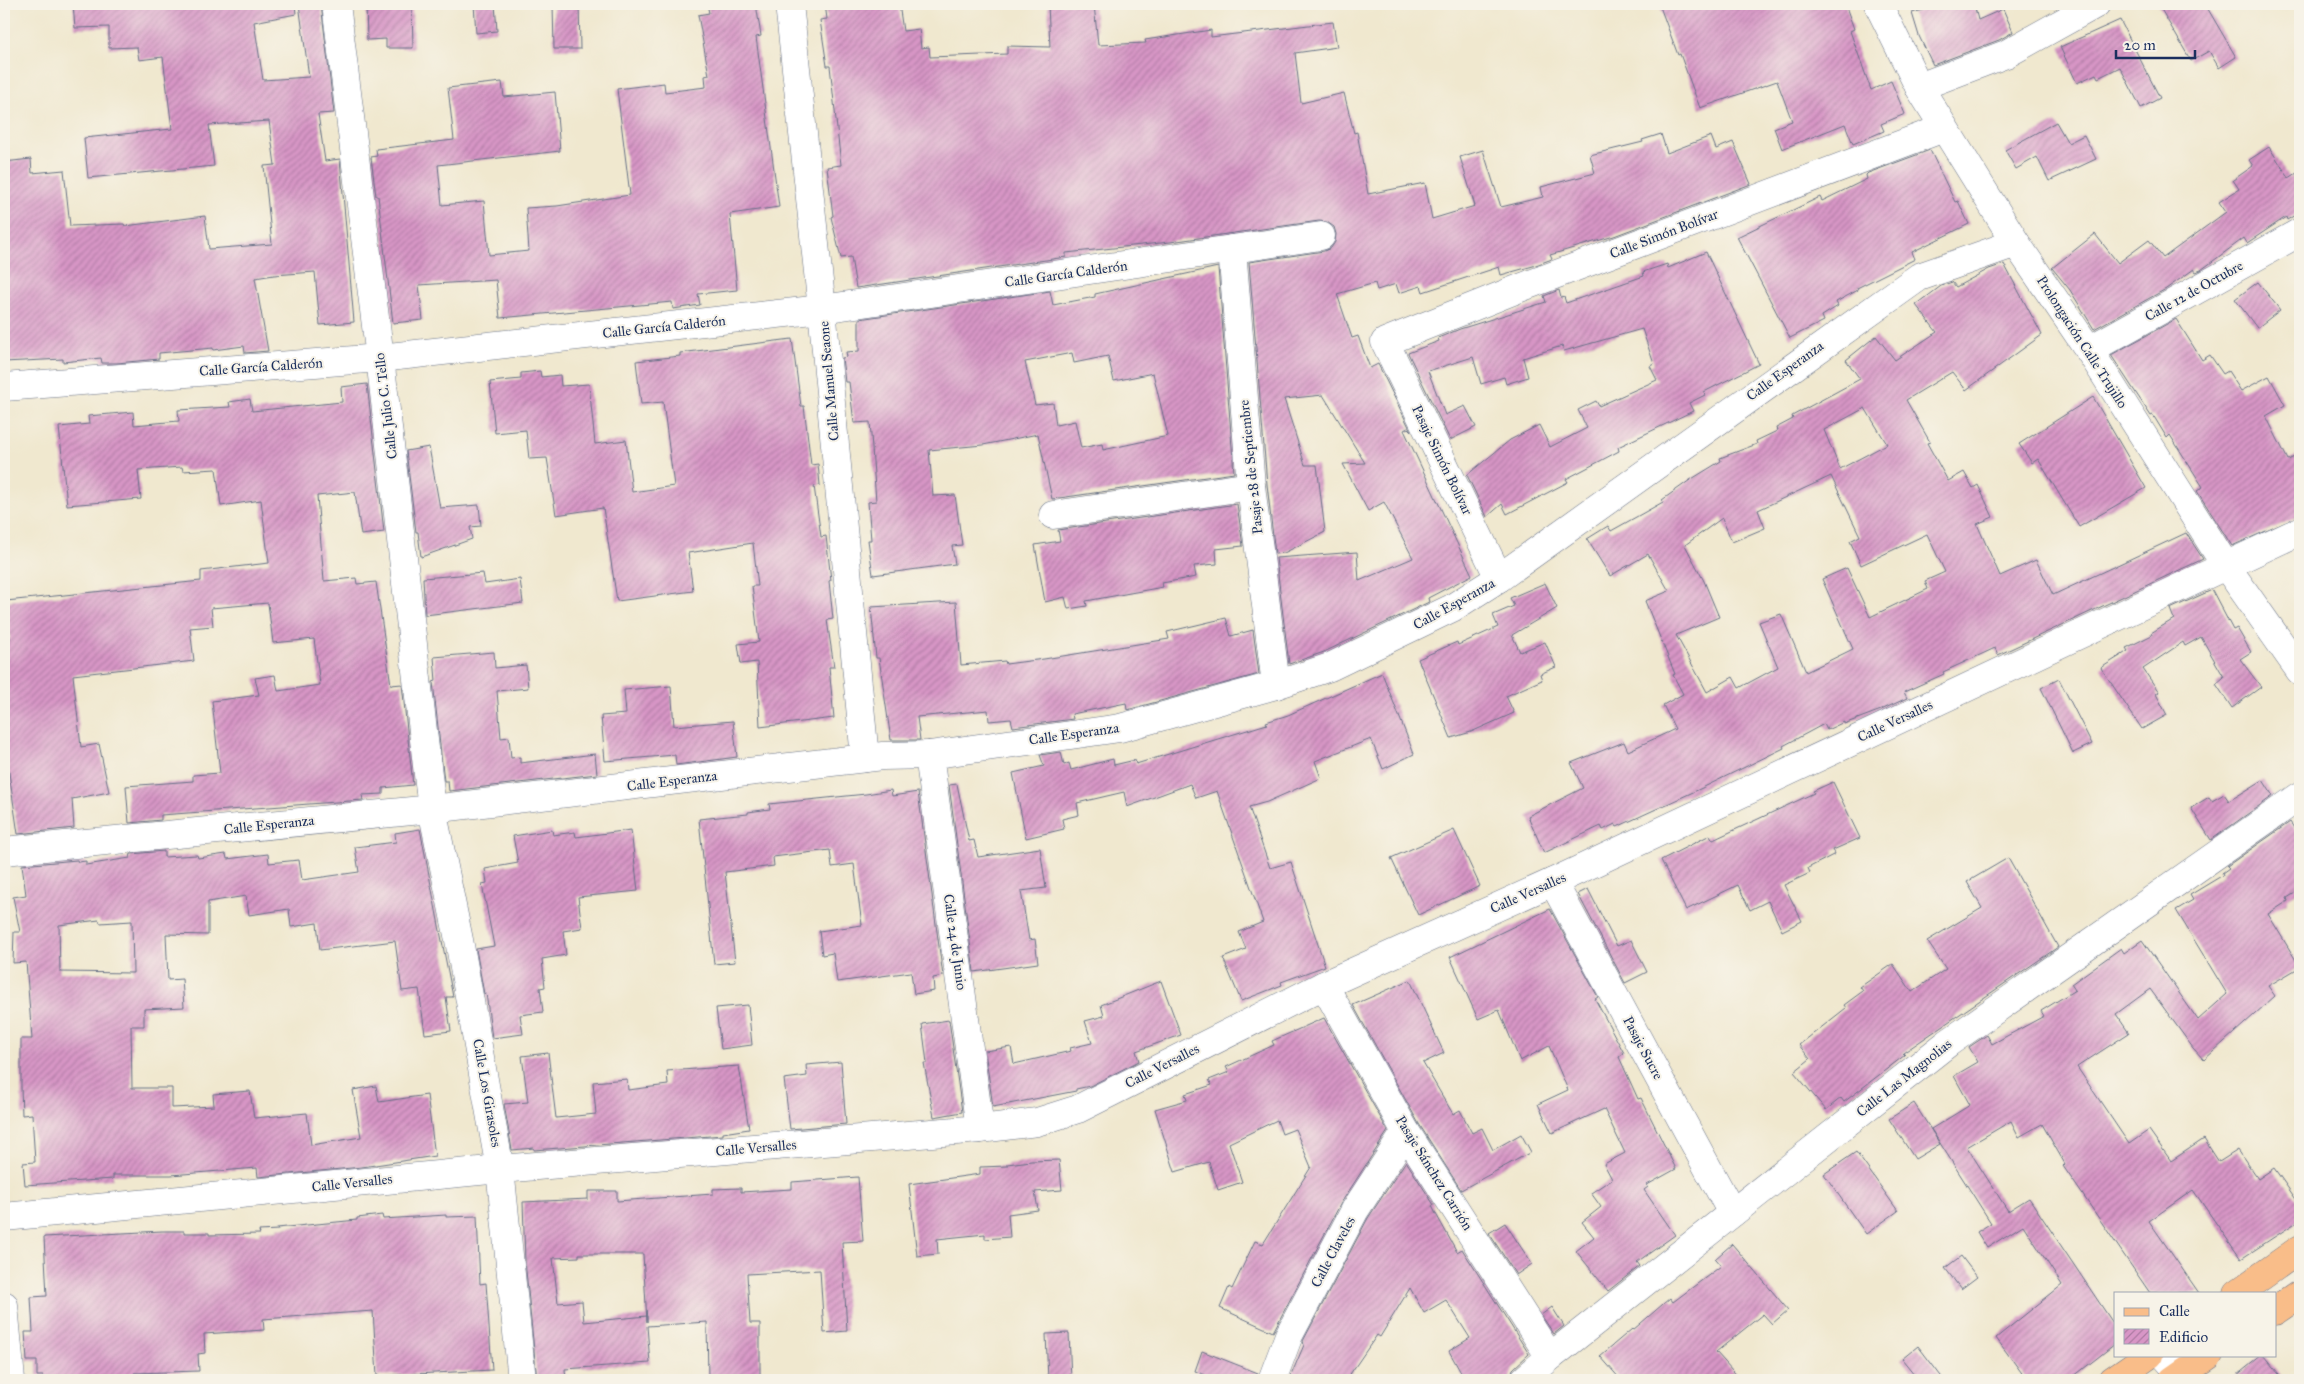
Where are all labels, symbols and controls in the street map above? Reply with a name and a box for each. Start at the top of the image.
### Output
scale bar [2116,28,2195,60]
text: 20 m [2124,36,2156,54]
street label: Calle Simón Bolívar [1607,205,1721,263]
street label: Calle García Calderón [1004,257,1129,291]
street label: Calle 12 de Octubre [2142,257,2246,325]
street label: Prolongación Calle Trujillo [2033,273,2131,411]
street label: Calle García Calderón [602,312,727,342]
street label: Calle Manuel Seaone [815,320,843,442]
street label: Calle Esperanza [1743,337,1827,405]
street label: Calle Julio C. Tello [371,352,402,460]
street label: Calle García Calderón [199,354,324,380]
street label: Pasaje 28 de Septiembre [1235,399,1267,535]
street label: Pasaje Simón Bolívar [1408,402,1476,518]
street label: Calle Esperanza [1410,574,1498,633]
street label: Calle Versalles [1855,696,1935,746]
street label: Calle Esperanza [1028,719,1120,749]
street label: Calle Esperanza [626,767,718,795]
street label: Calle Esperanza [223,812,315,838]
street label: Calle Versalles [1487,869,1569,917]
street label: Calle 24 de Junio [939,893,970,991]
street label: Pasaje Sucre [1619,1013,1667,1083]
street label: Calle Las Magnolias [1853,1035,1955,1121]
street label: Calle Los Girasoles [469,1038,505,1148]
street label: Calle Versalles [1122,1040,1202,1092]
street label: Pasaje Sánchez Carrión [1392,1113,1476,1234]
street label: Calle Versalles [715,1136,797,1160]
street label: Calle Versalles [311,1170,393,1196]
street label: Calle Claveles [1307,1214,1359,1290]
legend [2114,1292,2276,1356]
text: Calle [2159,1302,2190,1320]
text: Edificio [2159,1328,2208,1346]

